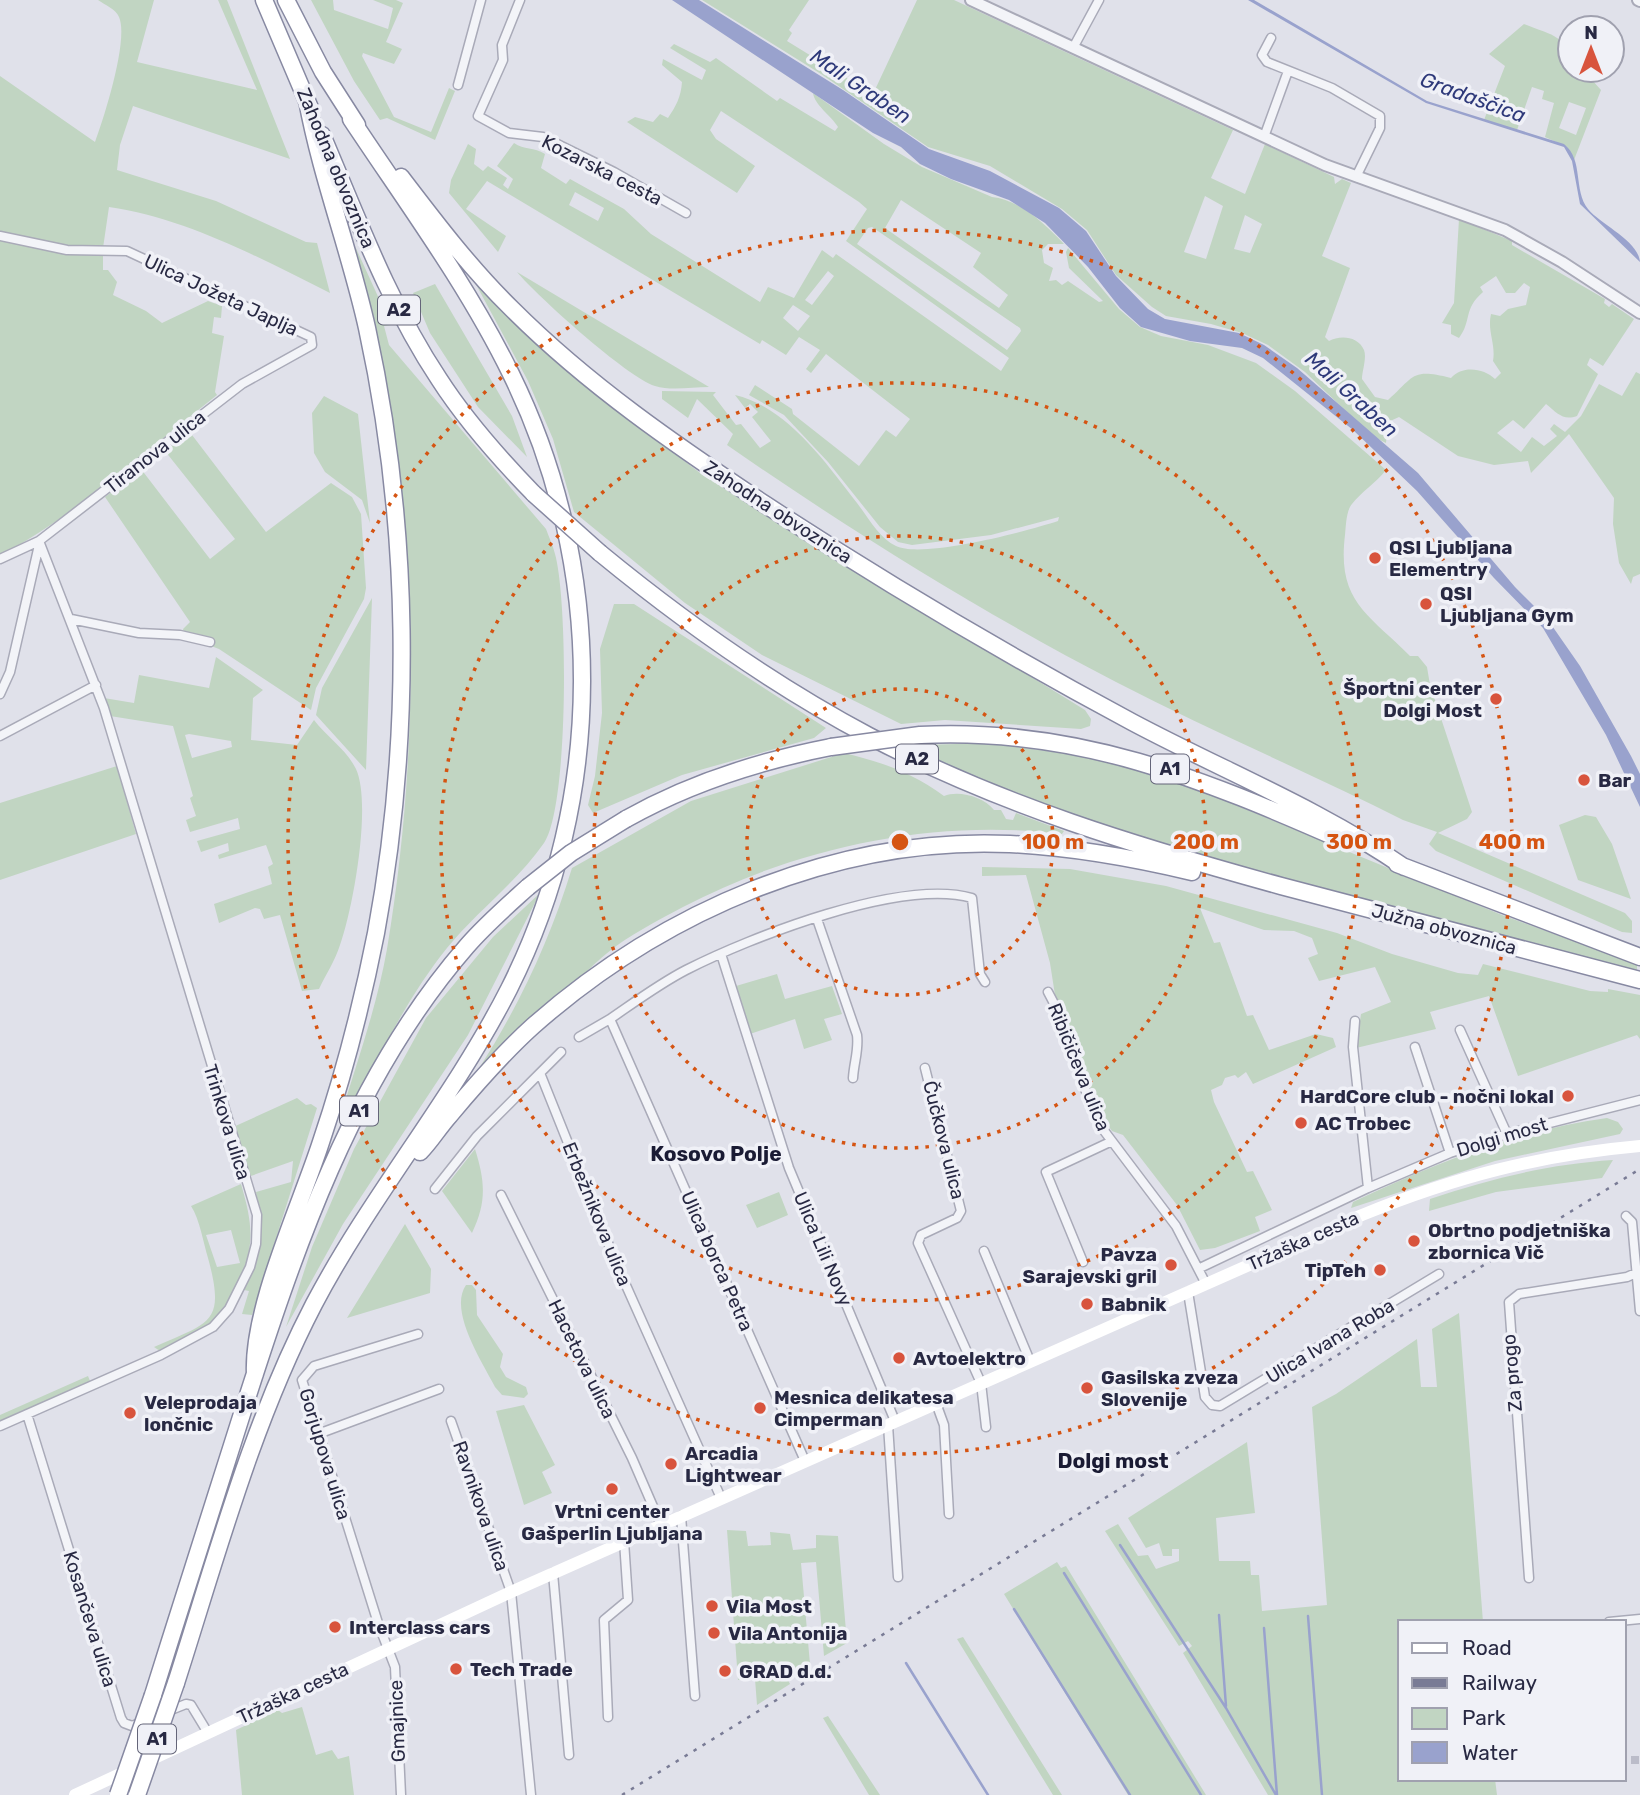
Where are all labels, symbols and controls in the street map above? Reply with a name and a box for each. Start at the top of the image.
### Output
north arrow [1556,14,1626,84]
text: N [1584,21,1598,44]
water label: Mali Graben [806,43,916,129]
water label: Gradaščica [1417,66,1529,128]
street label: Zahodna obvoznica [292,84,380,252]
street label: Kozarska cesta [538,130,666,210]
street label: Ulica Jožeta Japlja [140,249,302,341]
road number: A2 [378,296,420,324]
water label: Mali Graben [1300,346,1404,442]
street label: Tiranova ulica [100,405,210,499]
street label: Zahodna obvoznica [700,456,856,568]
place label: QSI Ljubljana Elementry [1389,536,1512,581]
marker: QSI Ljubljana Elementry [1367,550,1383,566]
place label: QSI Ljubljana Gym [1440,582,1574,627]
marker: QSI Ljubljana Gym [1418,596,1434,612]
place label: Športni center Dolgi Most [1343,677,1482,722]
marker: Športni center Dolgi Most [1488,691,1504,707]
road number: A2 [896,744,938,774]
road number: A1 [1151,754,1189,784]
place label: Bar [1598,769,1632,792]
marker: Bar [1576,772,1592,788]
text: 100 m [1022,829,1084,854]
text: 200 m [1173,829,1239,854]
text: 300 m [1326,829,1392,854]
text: 400 m [1479,829,1545,854]
centre of rings [888,830,912,854]
street label: Južna obvoznica [1369,899,1519,959]
street label: Ribičičeva ulica [1043,1000,1115,1134]
street label: Trinkova ulica [199,1061,255,1183]
street label: Čučkova ulica [918,1078,970,1202]
place label: HardCore club - nočni lokal [1300,1085,1554,1108]
marker: HardCore club - nočni lokal [1560,1088,1576,1104]
road number: A1 [340,1096,378,1126]
place label: AC Trobec [1315,1112,1411,1135]
street label: Dolgi most [1454,1112,1551,1162]
marker: AC Trobec [1293,1115,1309,1131]
street label: Erbežnikova ulica [558,1139,636,1289]
district label: Kosovo Polje [650,1141,782,1166]
street label: Ulica borca Petra [676,1187,758,1335]
street label: Ulica Lili Novy [789,1188,857,1310]
street label: Tržaška cesta [1244,1206,1362,1276]
place label: Obrtno podjetniška zbornica Vič [1428,1219,1611,1264]
marker: Obrtno podjetniška zbornica Vič [1406,1233,1422,1249]
place label: Pavza Sarajevski gril [1023,1243,1157,1288]
marker: Pavza Sarajevski gril [1163,1257,1179,1273]
place label: TipTeh [1304,1259,1366,1282]
marker: TipTeh [1372,1262,1388,1278]
place label: Babnik [1101,1293,1166,1316]
street label: Ulica Ivana Roba [1262,1294,1398,1388]
street label: Hacetova ulica [543,1296,621,1422]
marker: Babnik [1079,1296,1095,1312]
street label: Za progo [1497,1333,1527,1413]
place label: Avtoelektro [913,1347,1026,1370]
marker: Avtoelektro [891,1350,907,1366]
place label: Gasilska zveza Slovenije [1101,1366,1238,1411]
marker: Gasilska zveza Slovenije [1079,1380,1095,1396]
street label: Gorjupova ulica [294,1386,356,1522]
place label: Mesnica delikatesa Cimperman [774,1386,954,1431]
place label: Veleprodaja lončnic [144,1391,257,1436]
marker: Mesnica delikatesa Cimperman [752,1400,768,1416]
marker: Veleprodaja lončnic [122,1405,138,1421]
street label: Ravnikova ulica [448,1438,514,1574]
place label: Arcadia Lightwear [685,1442,782,1487]
district label: Dolgi most [1057,1448,1169,1473]
marker: Arcadia Lightwear [663,1456,679,1472]
marker: Vrtni center Gašperlin Ljubljana [604,1481,620,1497]
place label: Vrtni center Gašperlin Ljubljana [521,1500,703,1545]
street label: Kosančeva ulica [58,1548,122,1690]
place label: Vila Most [726,1595,812,1618]
marker: Vila Most [704,1598,720,1614]
place label: Interclass cars [349,1616,490,1639]
marker: Interclass cars [327,1619,343,1635]
legend [1398,1620,1626,1781]
place label: Vila Antonija [728,1622,847,1645]
marker: Vila Antonija [706,1625,722,1641]
text: Road [1462,1635,1512,1660]
street label: Tržaška cesta [234,1657,352,1729]
place label: Tech Trade [470,1658,573,1681]
place label: GRAD d.d. [739,1660,832,1683]
marker: Tech Trade [448,1661,464,1677]
marker: GRAD d.d. [717,1663,733,1679]
text: Railway [1462,1670,1537,1695]
street label: Gmajnice [384,1679,410,1763]
text: Park [1462,1705,1506,1730]
road number: A1 [138,1724,176,1754]
text: Water [1462,1740,1518,1765]

